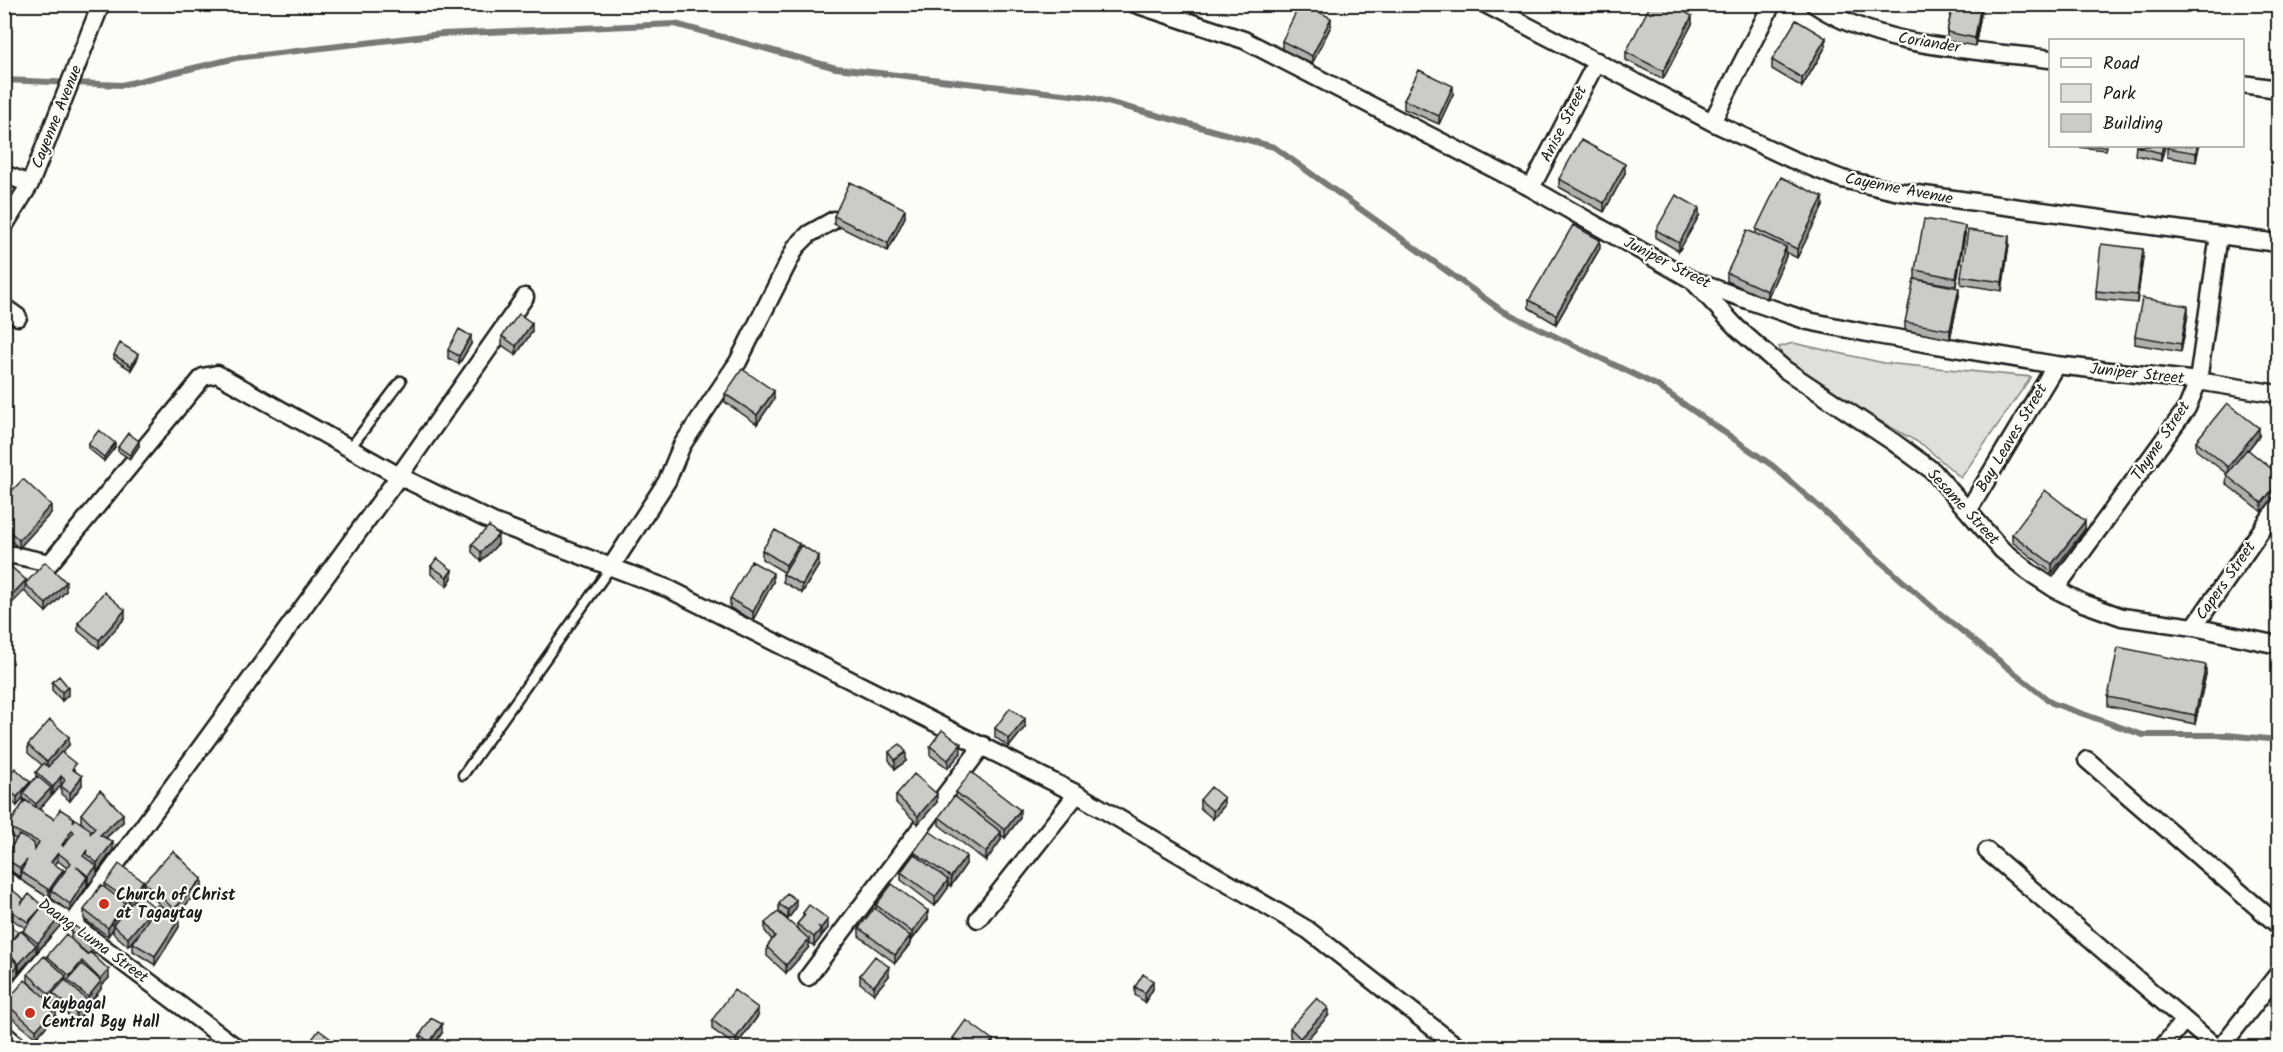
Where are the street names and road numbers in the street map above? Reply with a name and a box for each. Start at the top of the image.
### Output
street label: Coriander [1896,26,1963,60]
street label: Cayenne Avenue [25,62,89,172]
street label: Anise Street [1534,81,1594,167]
street label: Cayenne Avenue [1843,166,1955,212]
street label: Juniper Street [1619,230,1716,296]
street label: Juniper Street [2089,357,2186,391]
street label: Bay Leaves Street [1970,378,2055,497]
street label: Thyme Street [2125,395,2197,486]
street label: Sesame Street [1921,463,2006,552]
street label: Capers Street [2190,536,2263,625]
street label: Daang Luma Street [32,892,154,990]

